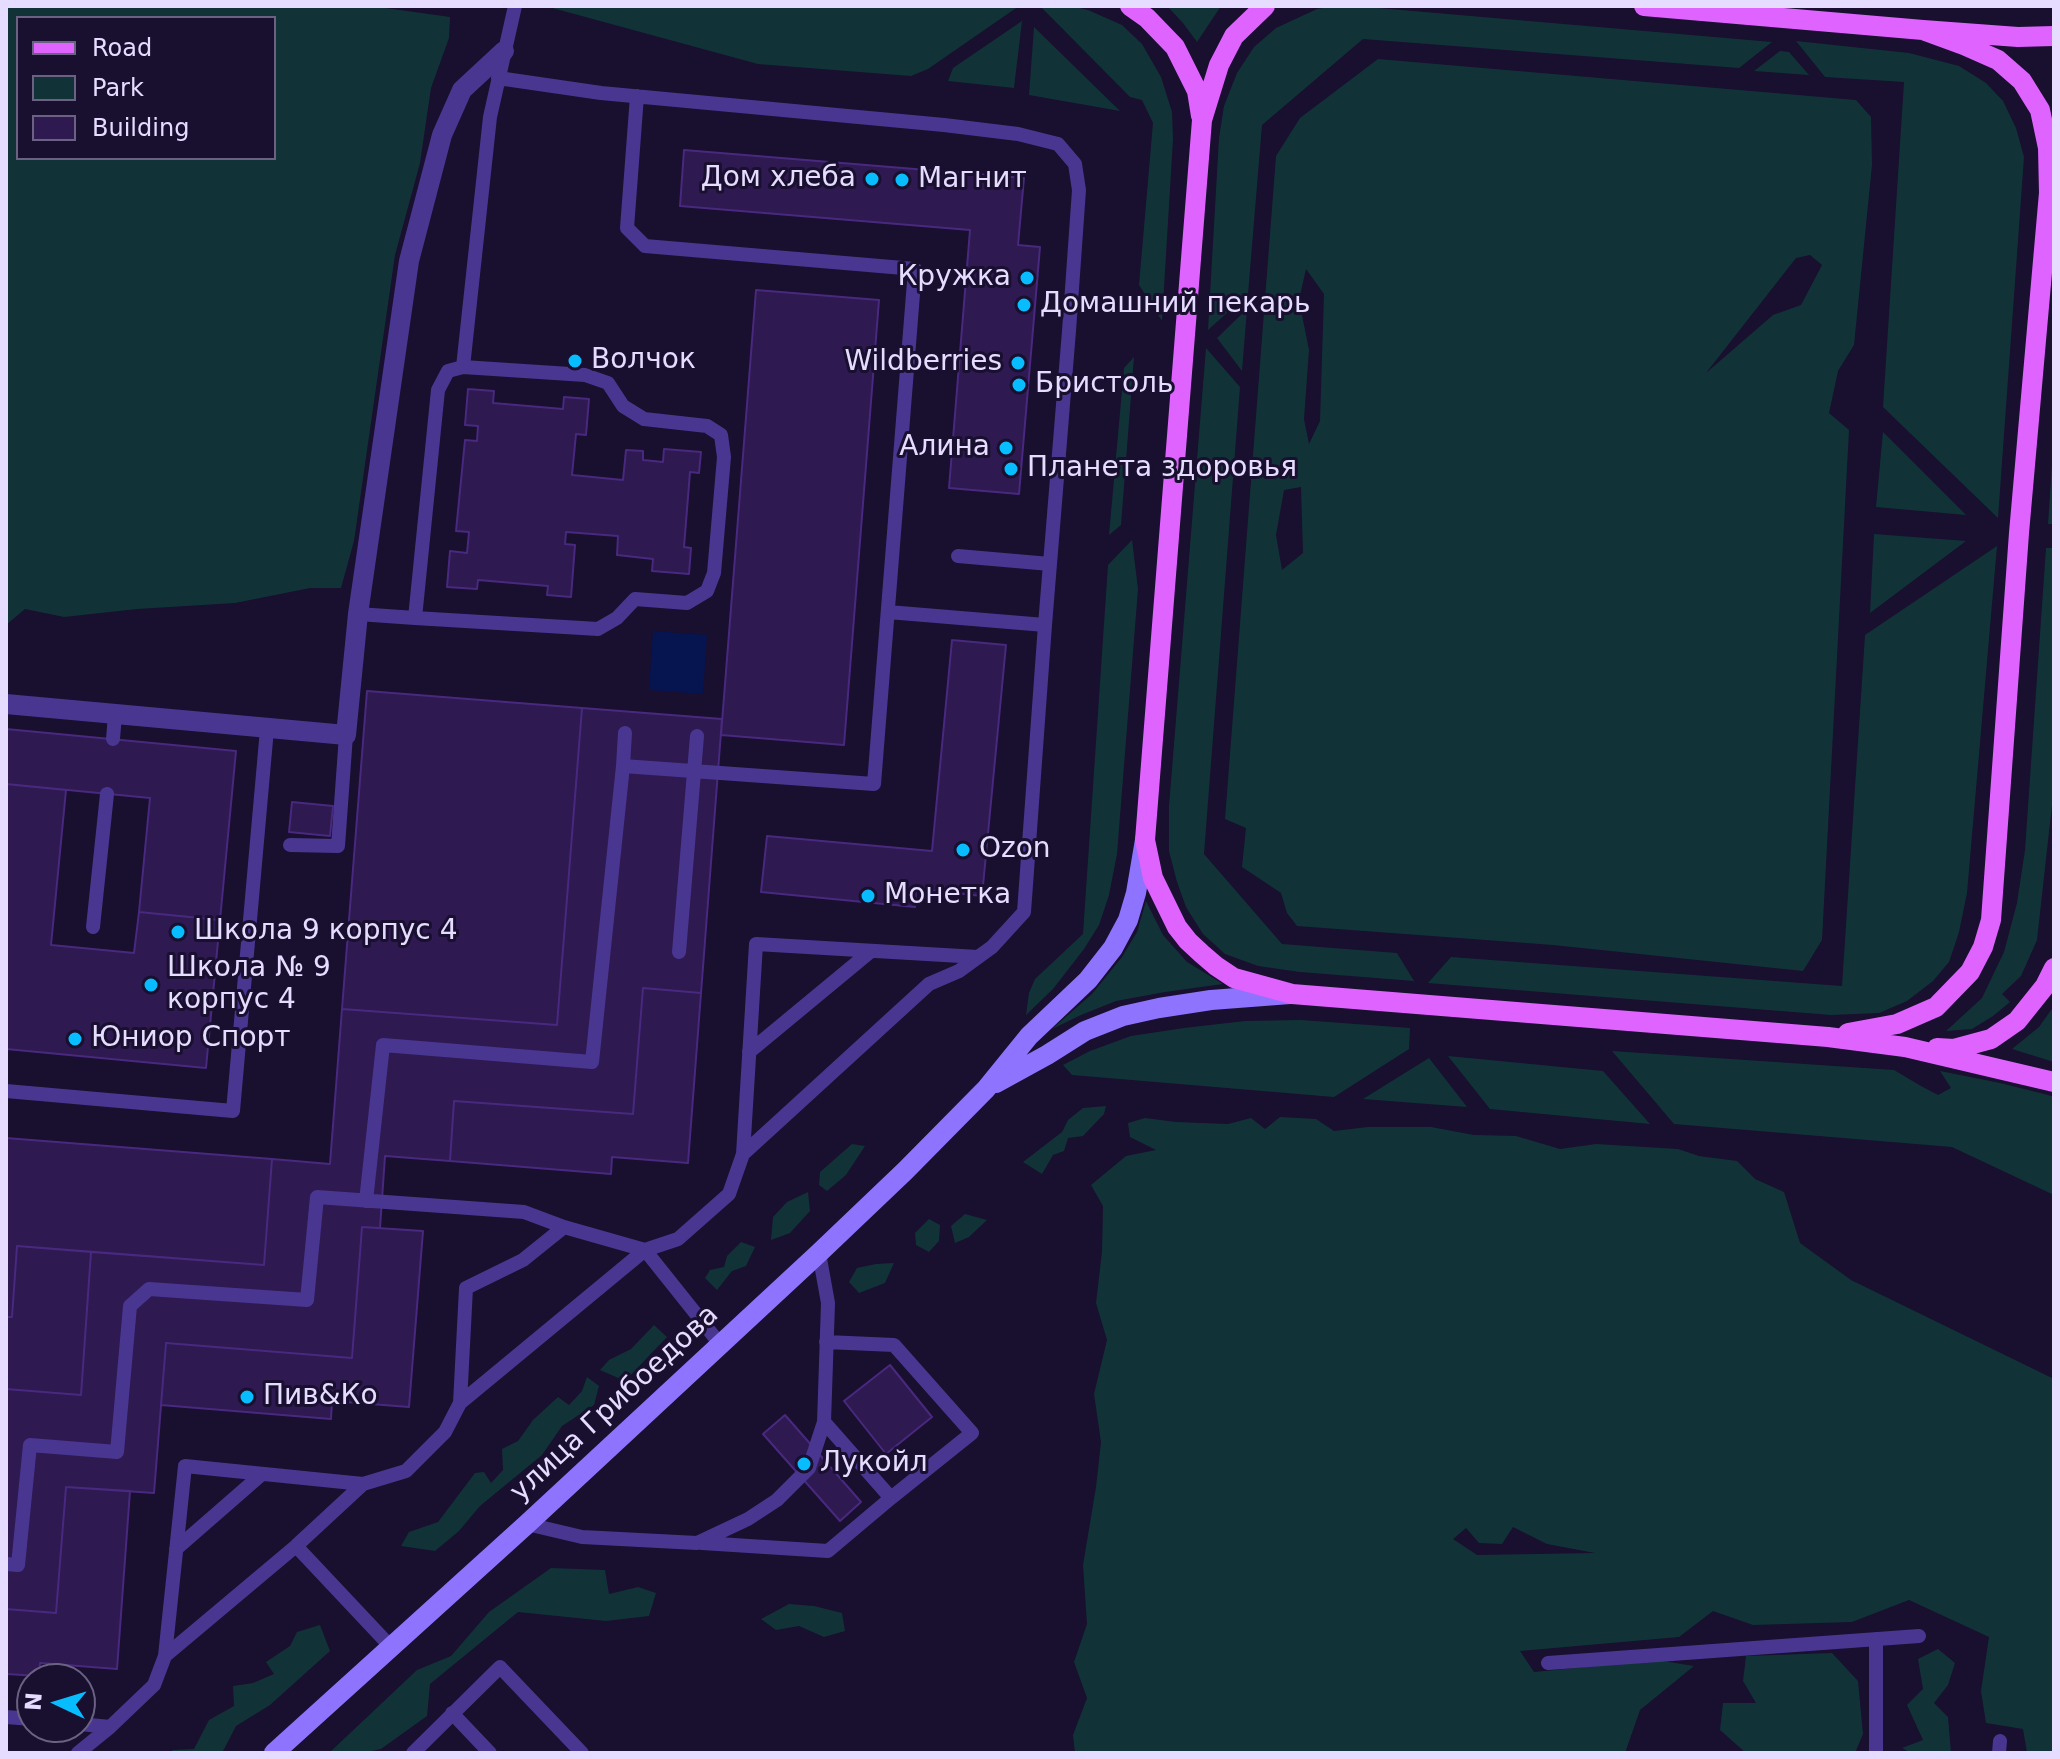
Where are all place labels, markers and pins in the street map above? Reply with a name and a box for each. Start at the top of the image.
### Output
place label: Дом хлеба [701,162,856,196]
place label: Магнит [918,163,1027,197]
marker: Дом хлеба [863,170,881,188]
marker: Магнит [893,171,911,189]
place label: Кружка [897,261,1011,295]
marker: Кружка [1018,269,1036,287]
place label: Домашний пекарь [1040,288,1310,322]
marker: Домашний пекарь [1015,296,1033,314]
place label: Волчок [591,344,696,378]
place label: Wildberries [844,346,1002,380]
marker: Волчок [566,352,584,370]
marker: Wildberries [1009,354,1027,372]
place label: Бристоль [1035,368,1173,402]
marker: Бристоль [1010,376,1028,394]
place label: Алина [899,431,990,465]
marker: Алина [997,439,1015,457]
place label: Планета здоровья [1027,452,1297,486]
marker: Планета здоровья [1002,460,1020,478]
place label: Ozon [979,833,1051,867]
marker: Ozon [954,841,972,859]
place label: Монетка [884,879,1011,913]
marker: Монетка [859,887,877,905]
place label: Школа 9 корпус 4 [194,915,457,949]
marker: Школа 9 корпус 4 [169,923,187,941]
place label: Школа № 9 корпус 4 [167,952,331,1018]
marker: Школа № 9 корпус 4 [142,976,160,994]
place label: Юниор Спорт [91,1022,291,1056]
marker: Юниор Спорт [66,1030,84,1048]
place label: Пив&Ко [263,1380,378,1414]
marker: Пив&Ко [238,1388,256,1406]
place label: Лукойл [820,1447,928,1481]
marker: Лукойл [795,1455,813,1473]

